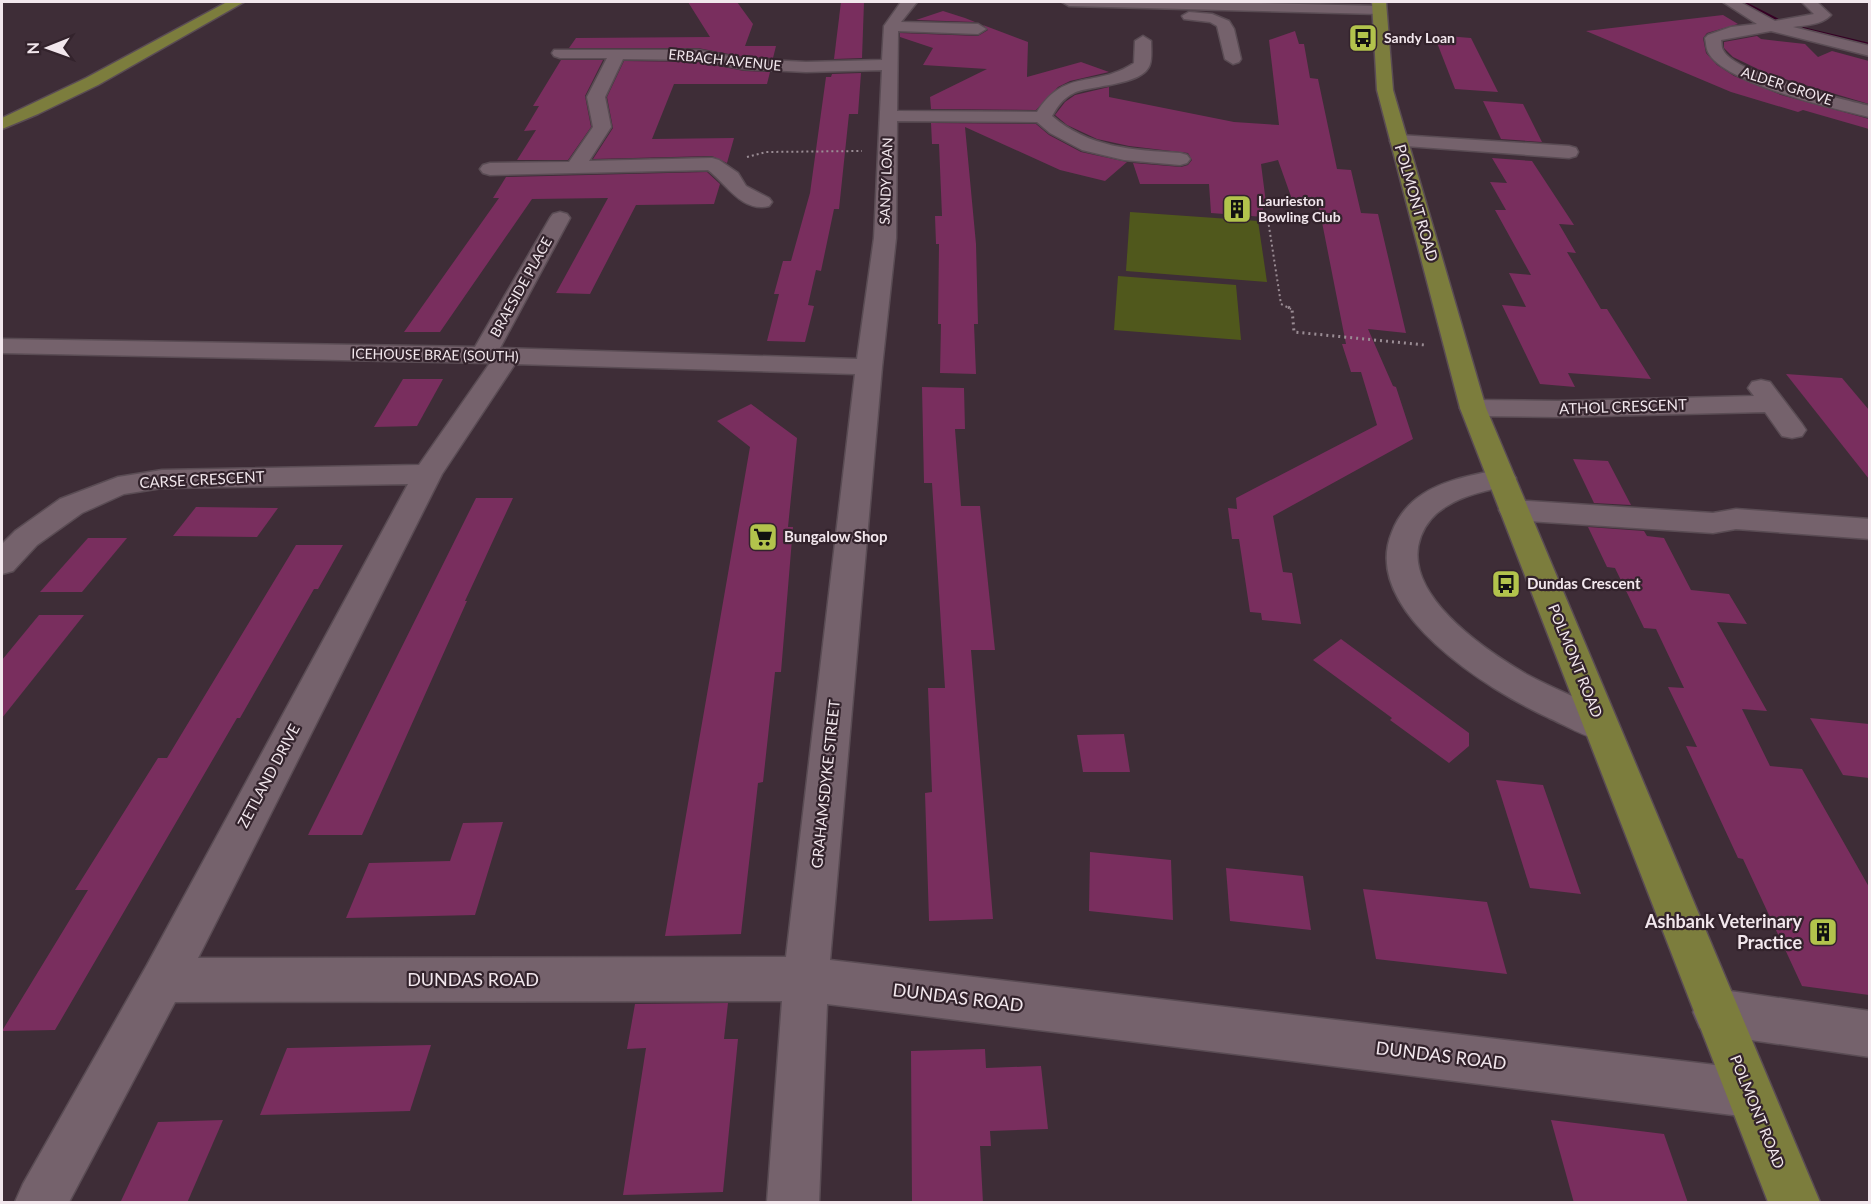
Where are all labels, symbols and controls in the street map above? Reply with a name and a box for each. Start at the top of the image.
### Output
north arrow [18,18,78,78]
bus stop icon: Sandy Loan [1347,22,1379,54]
place label: Sandy Loan [1384,29,1455,46]
text: N [23,42,42,55]
street label: ERBACH AVENUE [668,45,782,74]
street label: ALDER GROVE [1739,63,1835,108]
street label: SANDY LOAN [875,137,896,225]
street label: POLMONT ROAD [1392,142,1442,263]
place label: Laurieston Bowling Club [1258,192,1341,225]
building icon: Laurieston Bowling Club [1221,193,1253,225]
street label: BRAESIDE PLACE [486,234,555,340]
street label: ICEHOUSE BRAE (SOUTH) [351,345,519,364]
street label: ATHOL CRESCENT [1559,395,1687,417]
street label: CARSE CRESCENT [139,467,265,491]
supermarket icon: Bungalow Shop [747,521,779,553]
place label: Bungalow Shop [784,527,888,545]
bus stop icon: Dundas Crescent [1490,568,1522,600]
place label: Dundas Crescent [1527,574,1641,592]
street label: POLMONT ROAD [1545,601,1607,720]
street label: GRAHAMSDYKE STREET [807,699,843,869]
street label: ZETLAND DRIVE [233,721,303,830]
place label: Ashbank Veterinary Practice [1644,910,1803,953]
building icon: Ashbank Veterinary Practice [1807,916,1839,948]
street label: DUNDAS ROAD [407,968,539,990]
street label: DUNDAS ROAD [891,978,1025,1016]
street label: DUNDAS ROAD [1374,1036,1508,1074]
street label: POLMONT ROAD [1727,1052,1789,1171]

